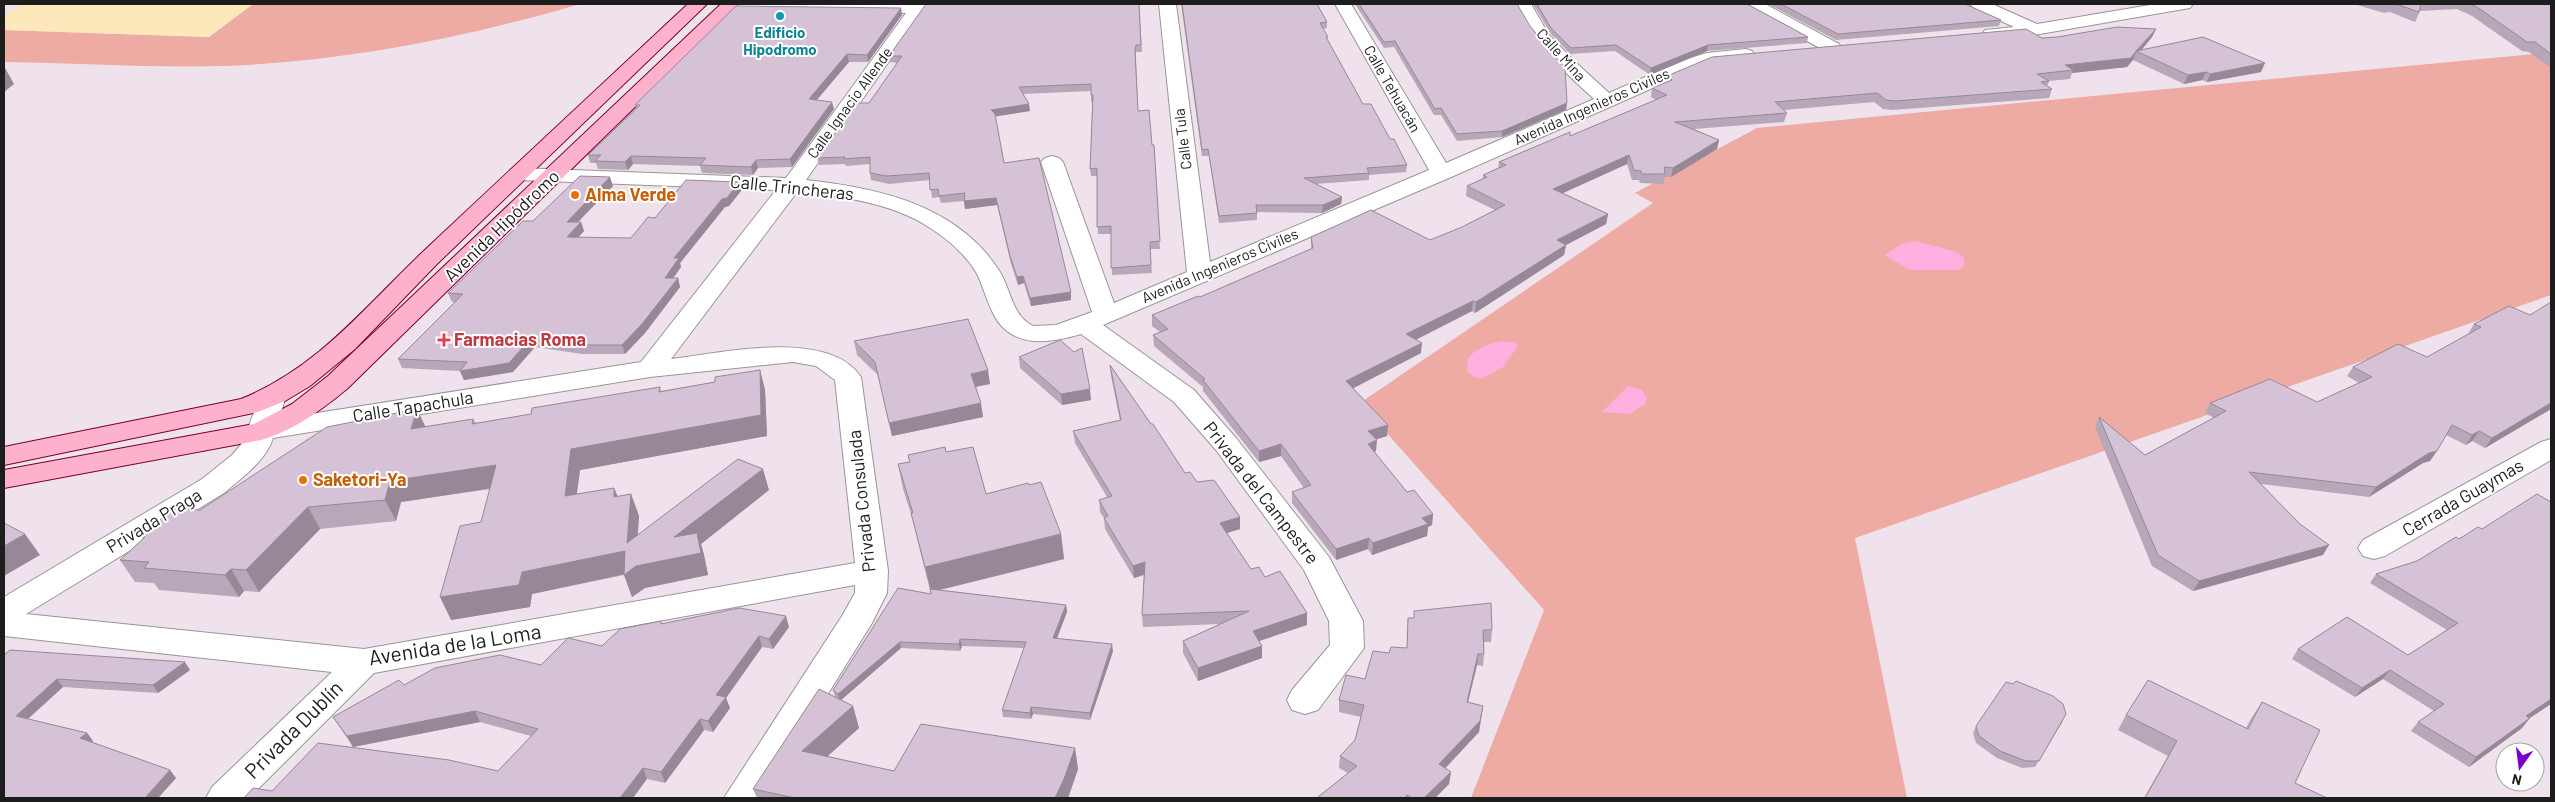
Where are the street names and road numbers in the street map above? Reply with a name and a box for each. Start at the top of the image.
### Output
street label: Calle Mina [1533,24,1590,84]
street label: Calle Tehuacán [1361,42,1425,135]
street label: Calle Ignacio Allende [803,43,896,162]
street label: Avenida Ingenieros Civiles [1511,64,1672,149]
street label: Calle Tula [1169,107,1195,171]
street label: Avenida Hipódromo [439,165,563,286]
street label: Calle Trincheras [729,170,855,204]
street label: Avenida Ingenieros Civiles [1139,224,1301,306]
street label: Calle Tapachula [351,386,475,426]
street label: Privada del Campestre [1199,417,1324,568]
street label: Privada Consulada [843,429,879,573]
street label: Cerrada Guaymas [2398,454,2527,541]
street label: Privada Praga [102,483,205,557]
street label: Avenida de la Loma [367,618,543,669]
street label: Privada Dublín [239,675,347,783]

